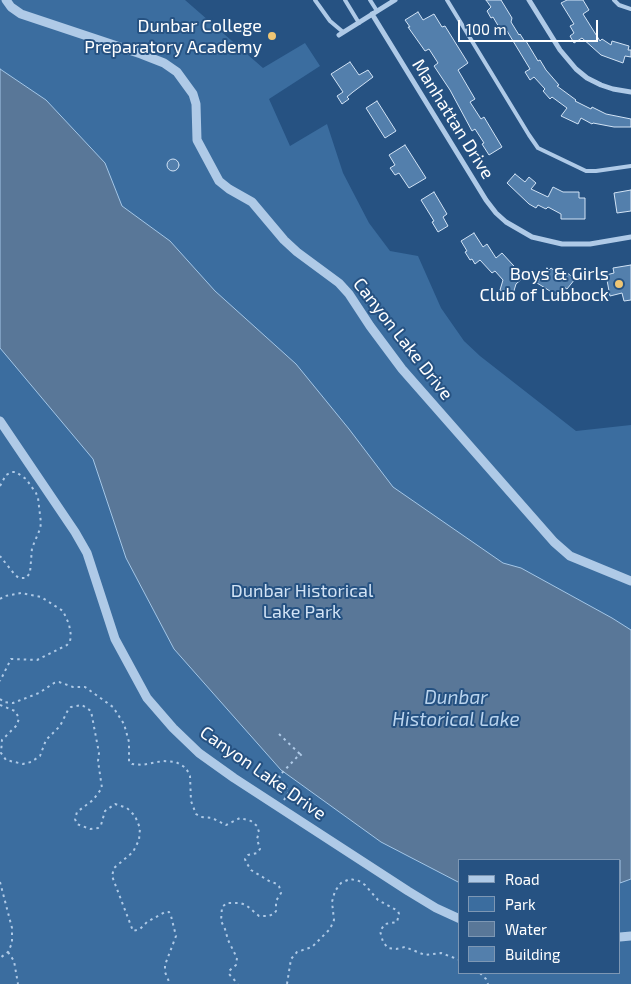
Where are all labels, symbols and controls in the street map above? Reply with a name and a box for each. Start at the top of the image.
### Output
scale bar [461,10,601,42]
place label: Dunbar College Preparatory Academy [84,15,262,58]
text: 100 m [466,20,507,38]
marker: Dunbar College Preparatory Academy [266,30,278,42]
street label: Manhattan Drive [407,55,499,183]
place label: Boys & Girls Club of Lubbock [480,263,609,306]
street label: Canyon Lake Drive [349,274,457,404]
marker: Boys & Girls Club of Lubbock [613,278,625,290]
park label: Dunbar Historical Lake Park [231,580,373,622]
water label: Dunbar Historical Lake [392,687,520,731]
street label: Canyon Lake Drive [196,721,330,825]
legend [458,859,621,974]
text: Road [505,870,540,888]
text: Park [505,895,536,913]
text: Water [505,920,547,938]
text: Building [505,945,560,963]

